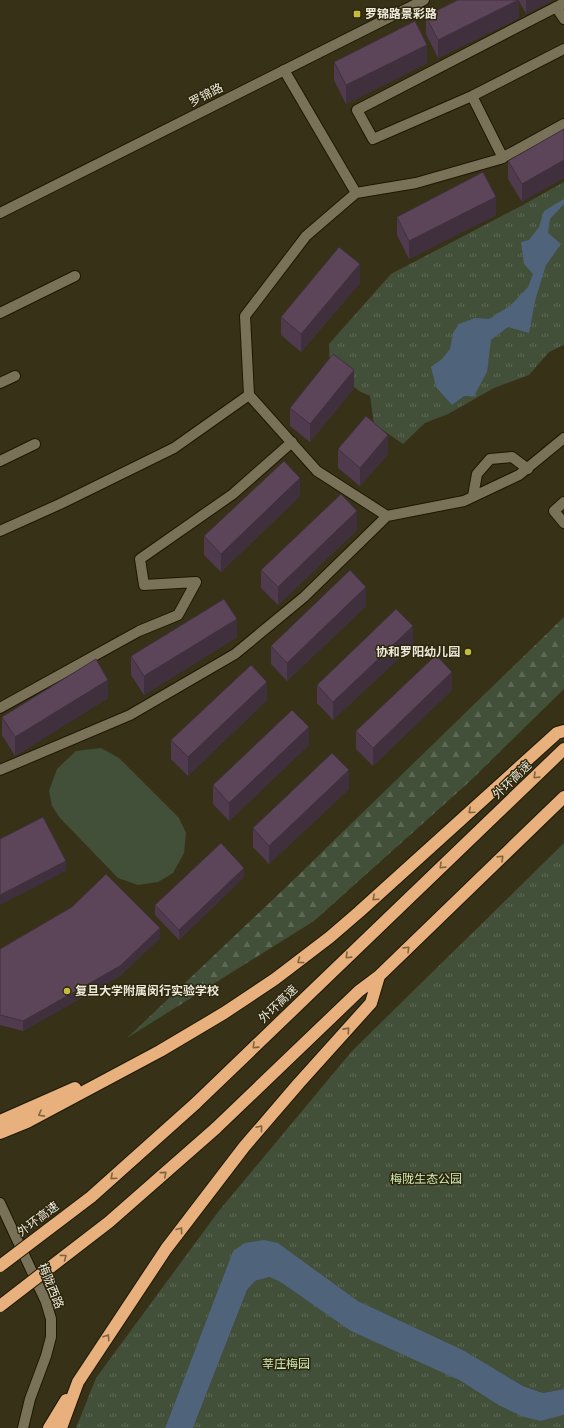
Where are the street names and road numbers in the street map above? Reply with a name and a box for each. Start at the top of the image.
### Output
street label: 罗锦路 [186,80,226,110]
street label: 外环高速 [489,758,535,802]
street label: 外环高速 [255,982,301,1026]
street label: 外环高速 [14,1198,62,1240]
street label: 梅陇西路 [35,1261,67,1311]

